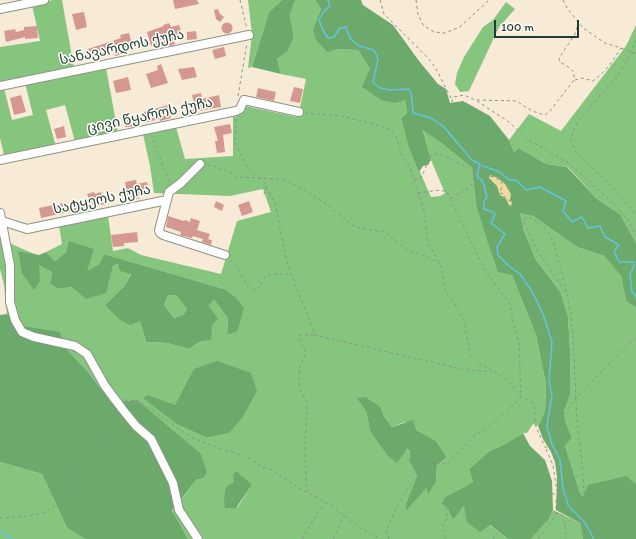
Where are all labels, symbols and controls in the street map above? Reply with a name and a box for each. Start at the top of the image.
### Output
scale bar [496,12,581,38]
text: 100 m [501,20,534,34]
street label: სანავარდოს ქუჩა [58,27,186,69]
street label: ცივი წყაროს ქუჩა [86,95,214,137]
street label: სატყეოს ქუჩა [52,181,152,219]

